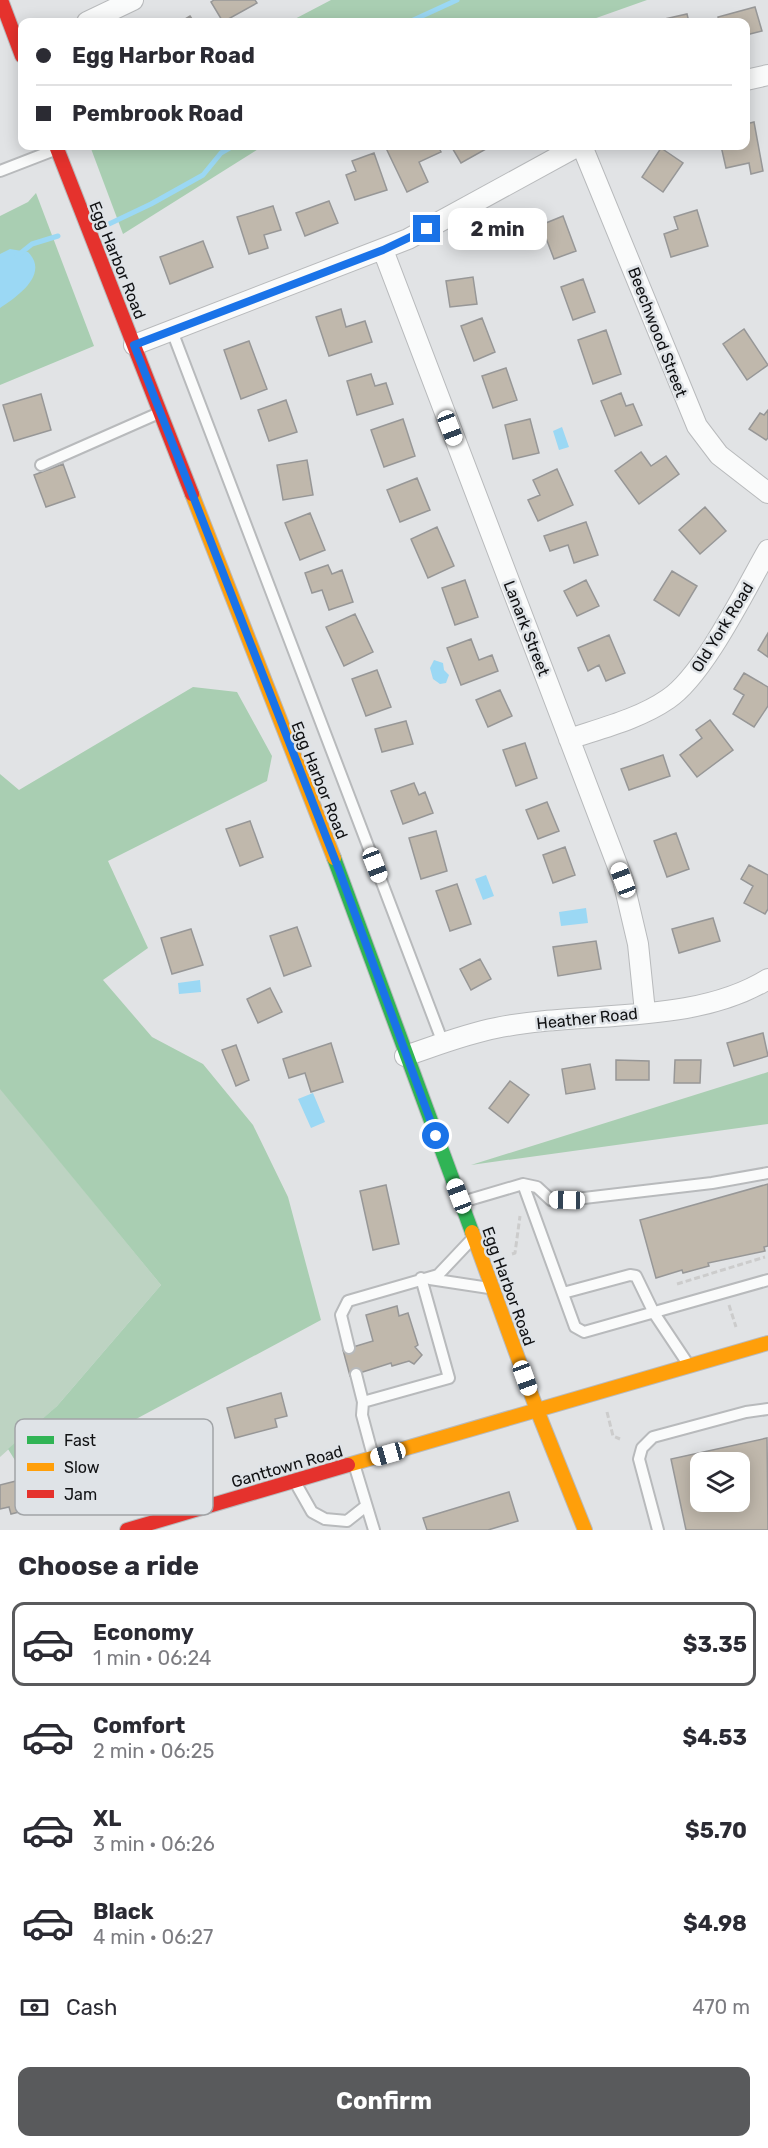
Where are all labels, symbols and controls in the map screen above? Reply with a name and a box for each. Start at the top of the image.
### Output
text: Egg Harbor Road [72,42,255,69]
text: Pembrook Road [72,100,243,127]
street label: Egg Harbor Road [85,199,150,322]
callout: 2 min [448,208,547,250]
route end [413,215,440,242]
text: 2 min [470,217,525,241]
street label: Beechwood Street [624,264,691,400]
car [435,408,465,448]
street label: Lanark Street [500,578,553,679]
street label: Old York Road [687,579,757,676]
street label: Egg Harbor Road [287,719,352,842]
car [360,845,390,885]
car [608,860,638,900]
street label: Heather Road [536,1004,639,1033]
route start [422,1122,449,1149]
car [444,1176,474,1216]
car [549,1191,585,1209]
street label: Egg Harbor Road [478,1224,539,1348]
car [510,1358,540,1398]
legend [15,1419,213,1515]
text: Fast [64,1431,96,1450]
car [368,1440,408,1468]
street label: Ganttown Road [229,1441,345,1491]
map controls [690,1452,750,1512]
button: layers [690,1452,750,1512]
text: Slow [64,1458,100,1477]
text: Jam [64,1485,97,1504]
text: Choose a ride [18,1550,199,1582]
icon: car [21,1617,75,1671]
text: Economy [93,1619,194,1646]
text: $3.35 [683,1631,747,1658]
text: 1 min · 06:24 [93,1646,211,1670]
icon: car [21,1710,75,1764]
text: Comfort [93,1712,185,1739]
text: $4.53 [682,1724,747,1751]
text: 2 min · 06:25 [93,1739,214,1763]
icon: car [21,1803,75,1857]
text: XL [93,1805,121,1832]
text: $5.70 [685,1817,747,1844]
text: 3 min · 06:26 [93,1832,215,1856]
icon: car [21,1896,75,1950]
text: Black [93,1898,154,1925]
text: $4.98 [683,1910,747,1937]
text: 4 min · 06:27 [93,1925,213,1949]
icon: cash [18,1991,51,2024]
text: Cash [66,1994,117,2021]
text: 470 m [692,1995,750,2019]
button: Confirm [18,2067,750,2136]

